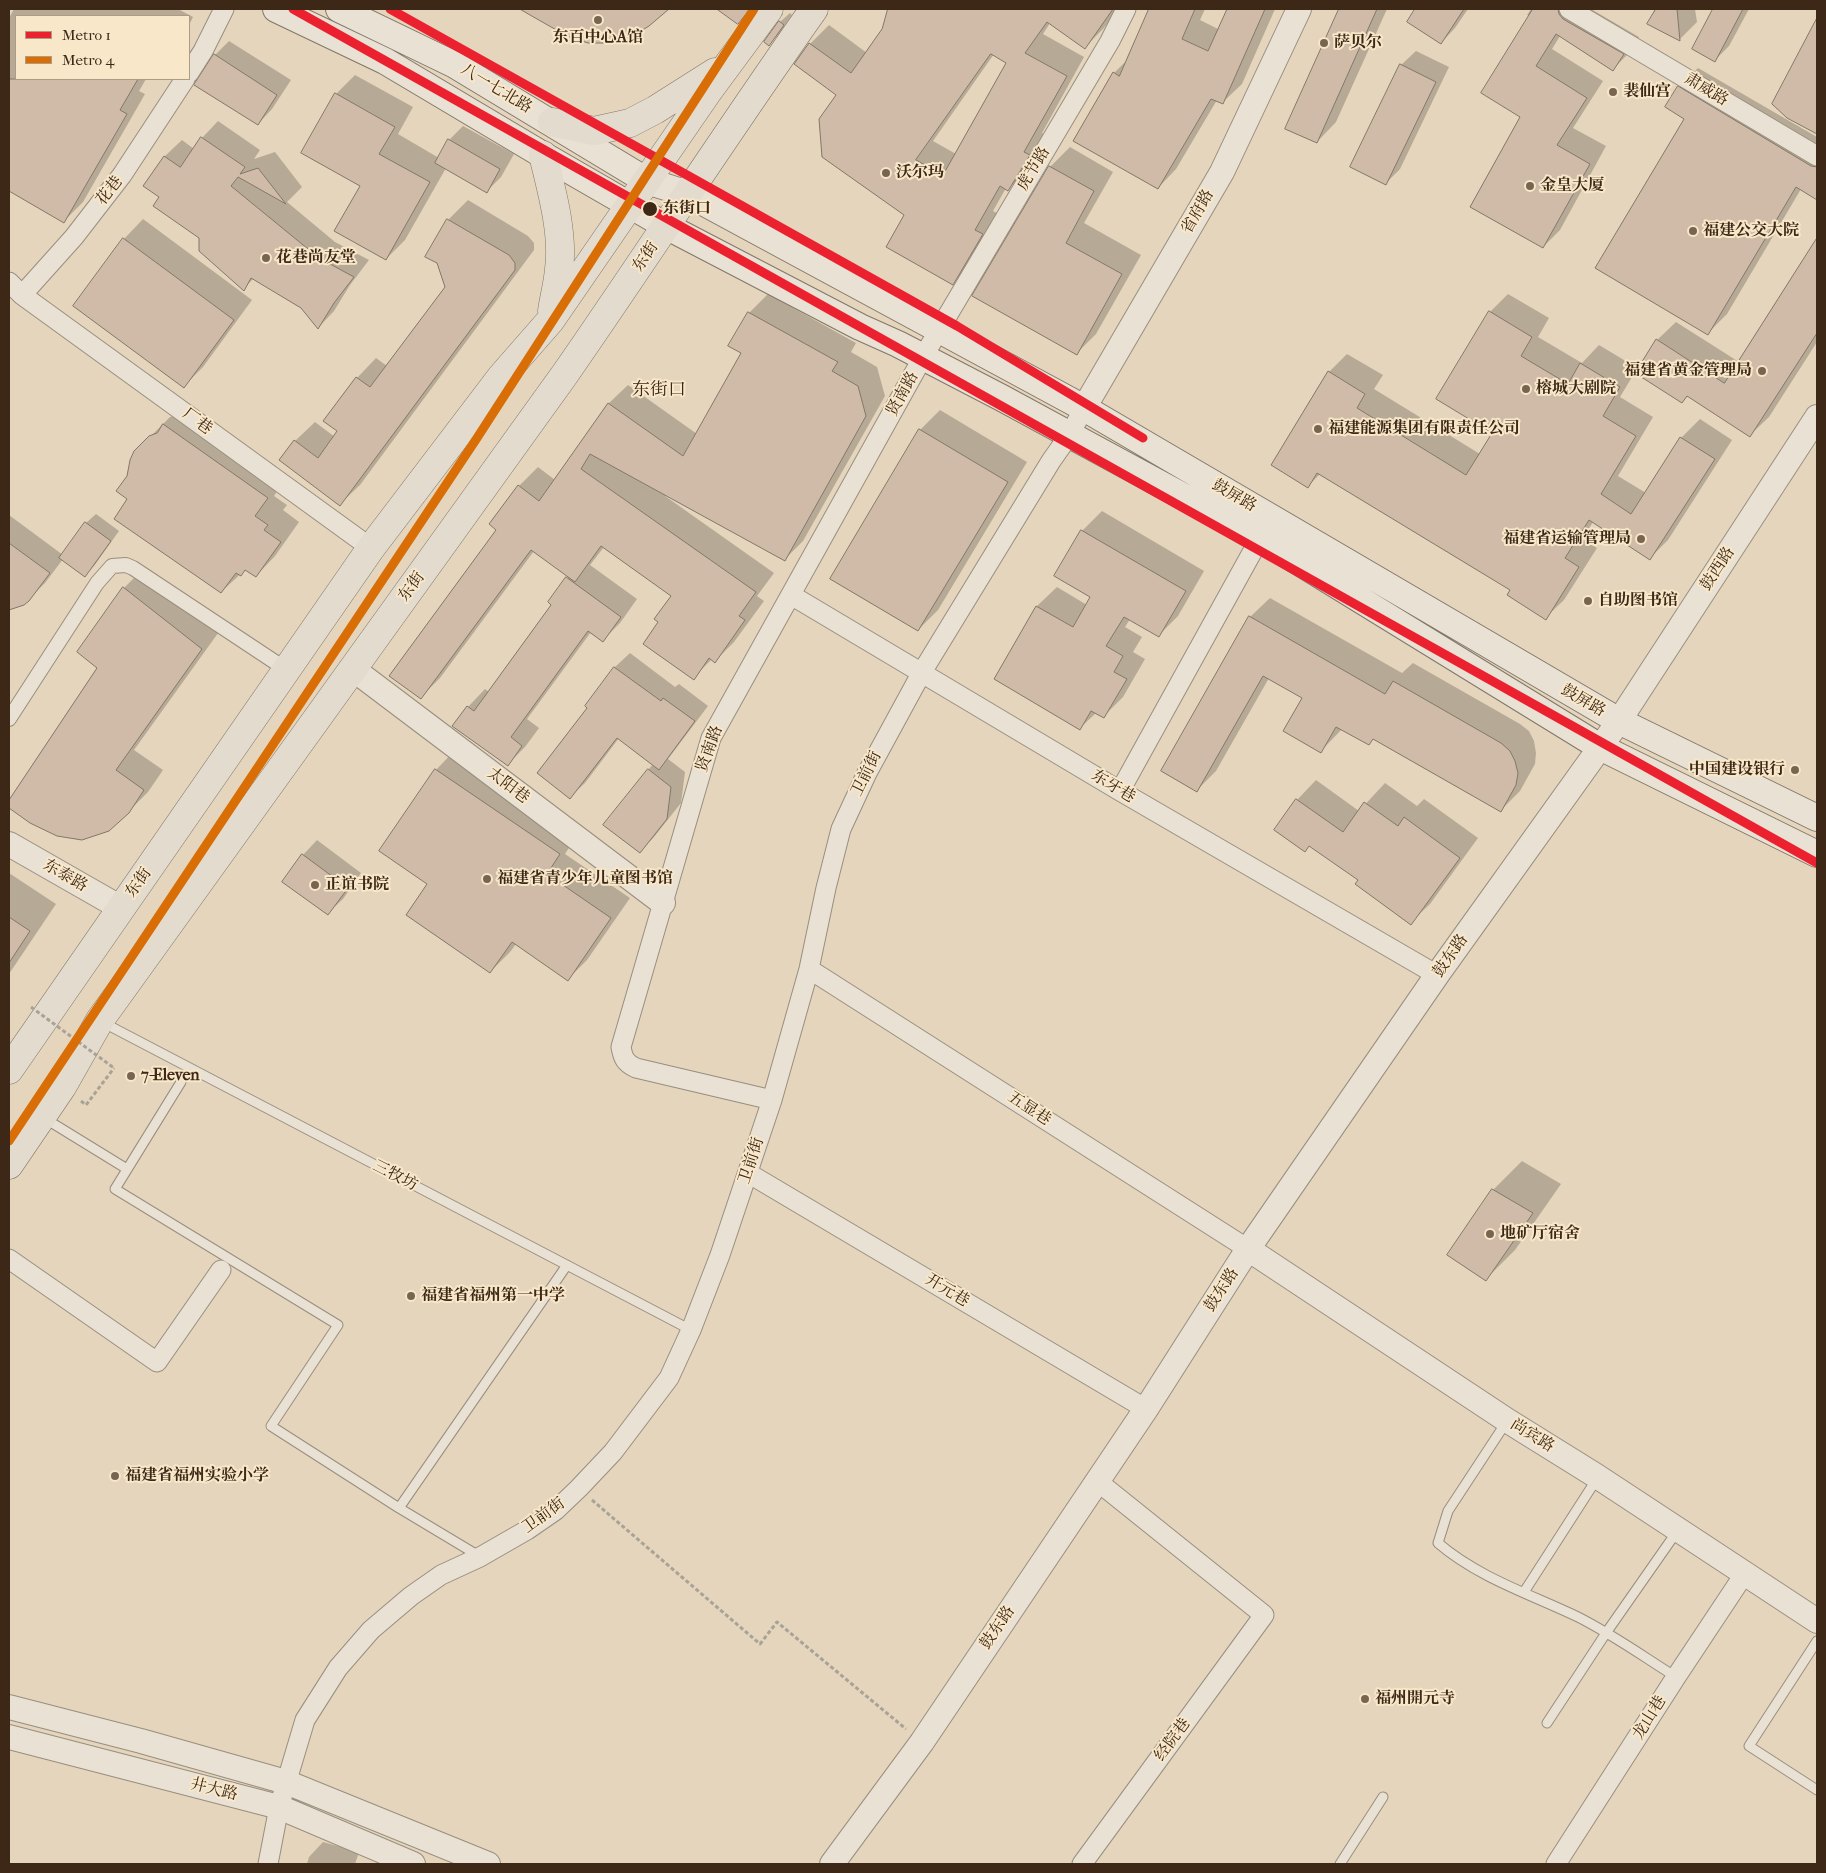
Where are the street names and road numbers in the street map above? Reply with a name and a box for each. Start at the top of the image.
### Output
street label: 八一七北路 [457,60,535,118]
street label: 肃威路 [1680,69,1732,111]
street label: 虎节路 [1013,143,1055,195]
street label: 花巷 [93,172,127,210]
street label: 省府路 [1178,186,1218,238]
street label: 东街 [629,238,663,276]
street label: 贤南路 [883,368,923,420]
street label: 厂巷 [178,405,216,439]
street label: 鼓屏路 [1208,476,1260,516]
street label: 鼓西路 [1697,544,1739,594]
street label: 东街 [395,568,429,606]
street label: 鼓屏路 [1557,681,1609,721]
street label: 贤南路 [693,723,727,775]
street label: 卫前街 [848,748,886,800]
street label: 太阳巷 [483,764,533,808]
street label: 东牙巷 [1087,766,1139,808]
street label: 东泰路 [39,856,91,896]
street label: 东街 [122,864,156,902]
street label: 鼓东路 [1429,931,1473,981]
street label: 五显巷 [1004,1088,1054,1130]
street label: 卫前街 [735,1135,769,1187]
street label: 三牧坊 [369,1157,421,1195]
street label: 鼓东路 [1201,1265,1243,1315]
street label: 开元巷 [921,1270,973,1312]
street label: 尚宾路 [1507,1415,1557,1457]
street label: 卫前街 [519,1494,569,1538]
street label: 鼓东路 [977,1603,1019,1653]
street label: 龙山巷 [1629,1693,1671,1743]
street label: 经院巷 [1151,1715,1195,1765]
street label: 井大路 [188,1775,240,1805]

